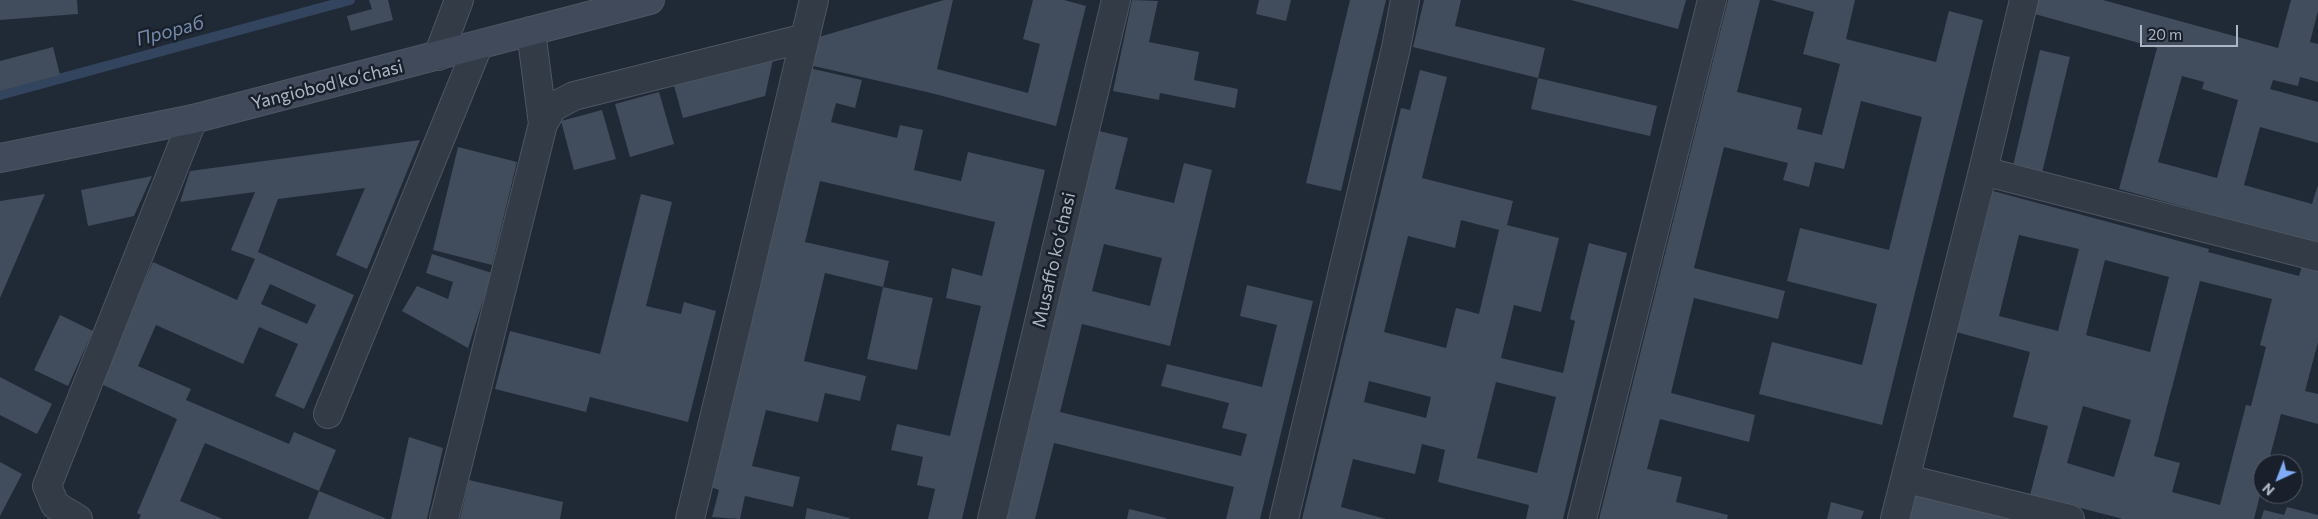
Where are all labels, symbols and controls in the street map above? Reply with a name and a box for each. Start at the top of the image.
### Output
water label: Прораб [134,11,206,51]
scale bar [2143,15,2240,47]
text: 20 m [2148,25,2182,43]
street label: Yangiobod koʻchasi [249,56,405,114]
street label: Musaffo koʻchasi [1028,190,1080,330]
north arrow [2253,454,2303,504]
text: N [2258,480,2278,499]

